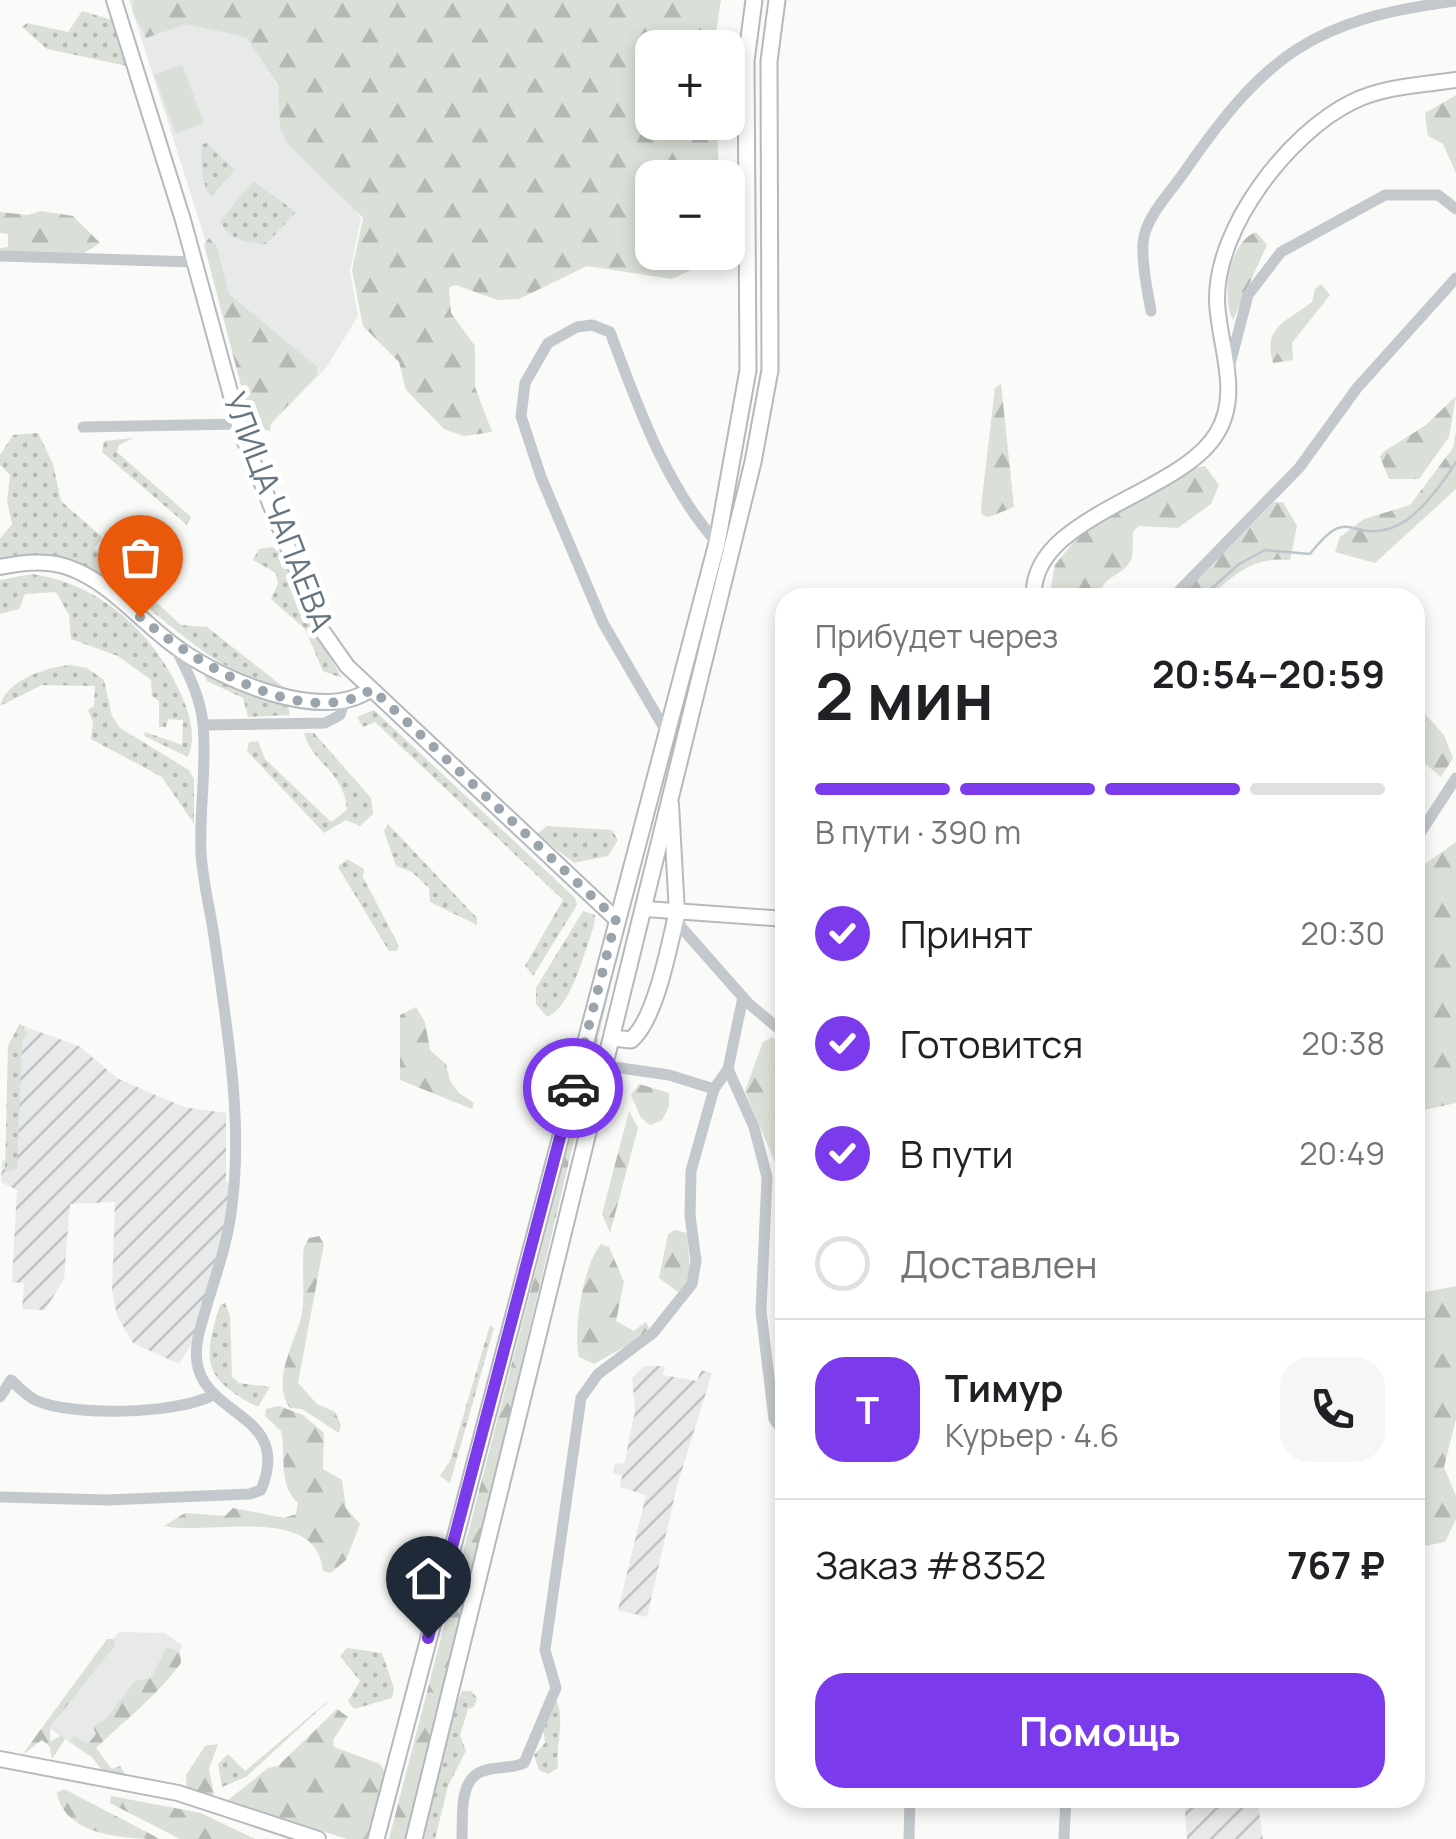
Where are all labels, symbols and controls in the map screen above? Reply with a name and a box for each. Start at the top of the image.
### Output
map controls [635,30,745,270]
button: + [635,30,745,140]
button: − [635,160,745,270]
street label: УЛИЦА ЧАПАЕВА [213,386,345,638]
pin [98,515,183,618]
icon: bag [113,530,168,585]
text: Прибудет через [815,614,1058,658]
text: 20:54–20:59 [1152,647,1385,699]
text: 2 мин [815,651,994,740]
text: В пути · 390 m [815,810,1021,854]
icon: check [815,906,870,961]
text: Принят [900,907,1033,959]
text: 20:30 [1300,911,1385,955]
icon: check [815,1016,870,1071]
text: Готовится [900,1017,1083,1069]
text: 20:38 [1301,1021,1385,1065]
courier [523,1038,623,1138]
icon: car [546,1061,601,1116]
icon: check [815,1126,870,1181]
text: В пути [900,1127,1013,1179]
text: 20:49 [1299,1131,1385,1175]
text: Доставлен [900,1237,1098,1289]
button: phone [1280,1357,1385,1462]
text: Тимур [945,1361,1063,1413]
text: Т [856,1383,879,1435]
text: Курьер · 4.6 [945,1413,1119,1457]
pin [386,1536,471,1639]
text: Заказ #8352 [815,1538,1046,1590]
text: 767 ₽ [1287,1538,1385,1590]
icon: home [401,1551,456,1606]
button: Помощь [815,1673,1385,1788]

